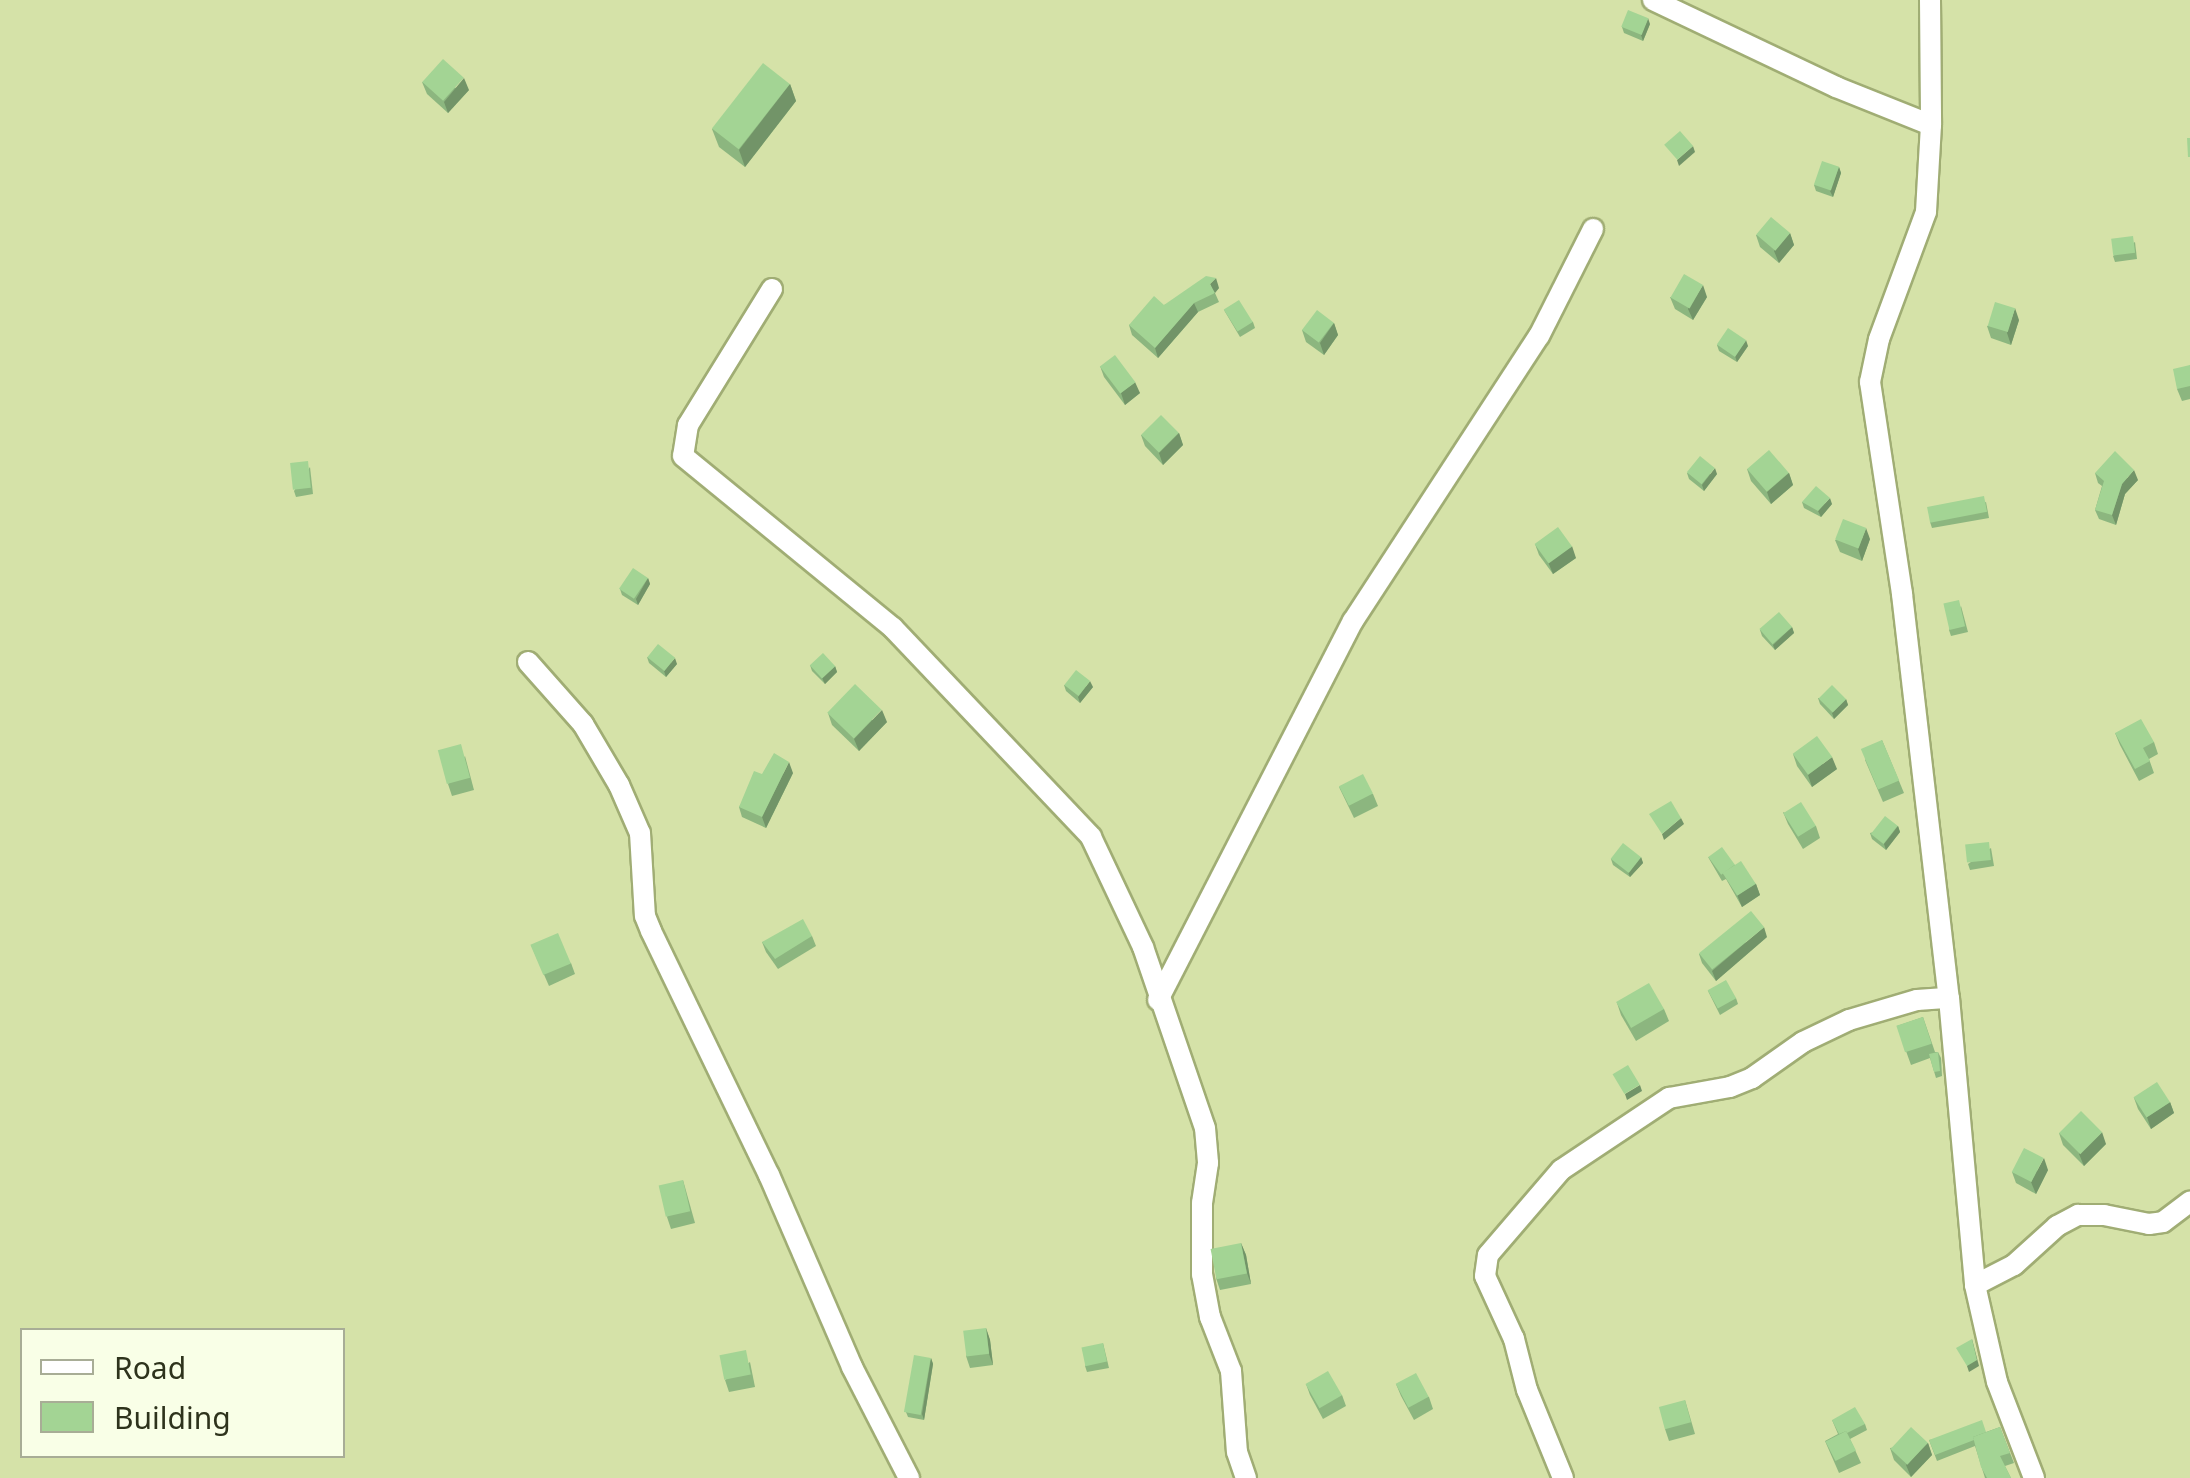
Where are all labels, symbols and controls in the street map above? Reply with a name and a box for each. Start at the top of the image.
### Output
legend [20,1328,345,1458]
text: Road [114,1347,186,1388]
text: Building [114,1397,231,1438]

